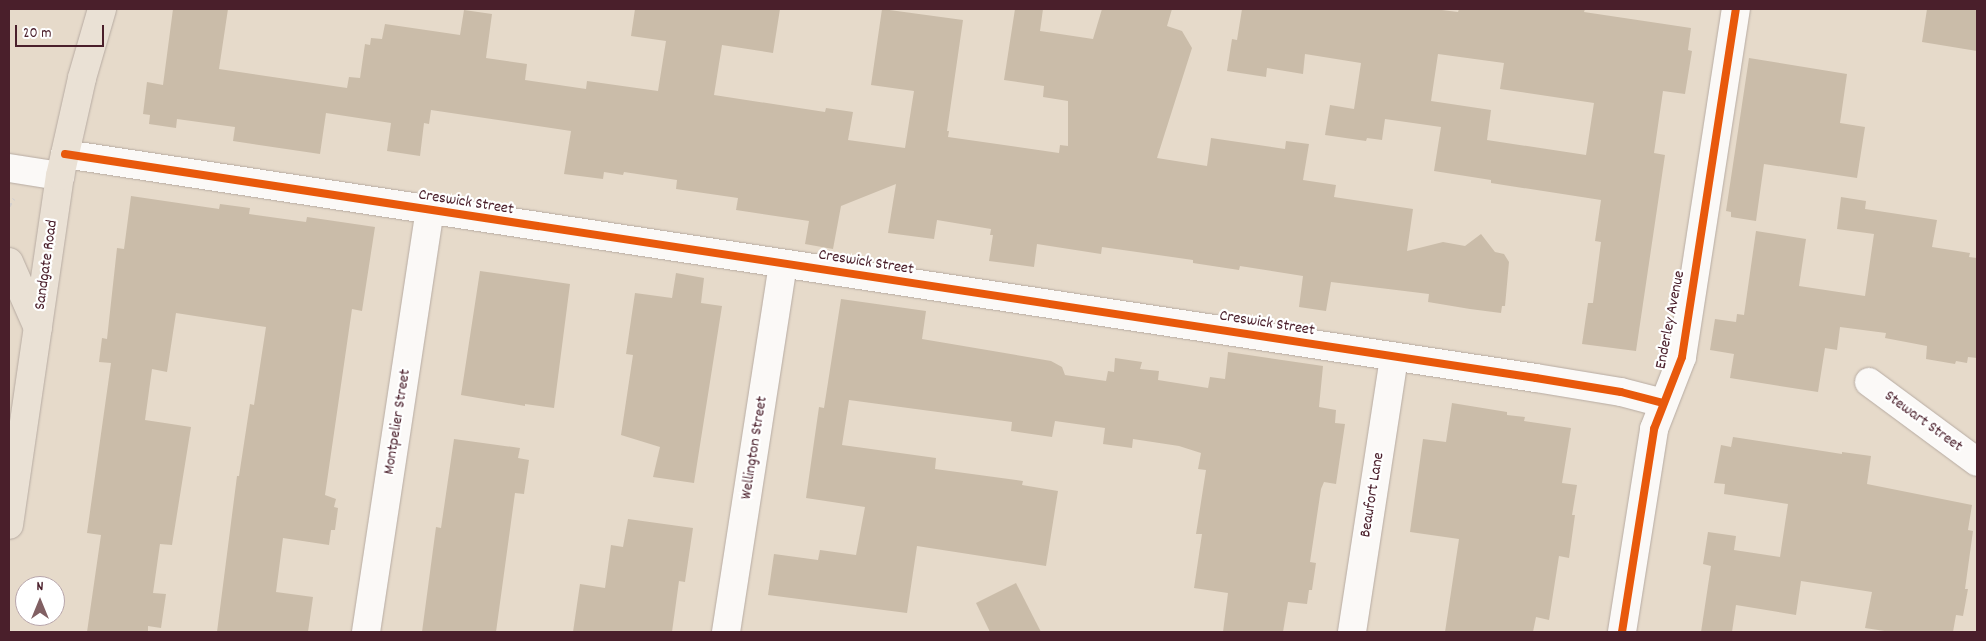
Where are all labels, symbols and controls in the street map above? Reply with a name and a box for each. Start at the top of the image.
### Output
scale bar [18,15,106,47]
text: 20 m [23,23,51,45]
street label: Creswick Street [417,186,515,220]
street label: Sandgate Road [31,219,63,311]
street label: Creswick Street [817,246,915,280]
street label: Enderley Avenue [1652,269,1690,371]
street label: Creswick Street [1218,307,1316,341]
street label: Montpelier Street [380,368,416,476]
street label: Stewart Street [1880,387,1966,457]
street label: Wellington Street [737,395,773,501]
street label: Beaufort Lane [1357,451,1389,539]
north arrow [15,576,65,626]
text: N [37,577,43,597]

